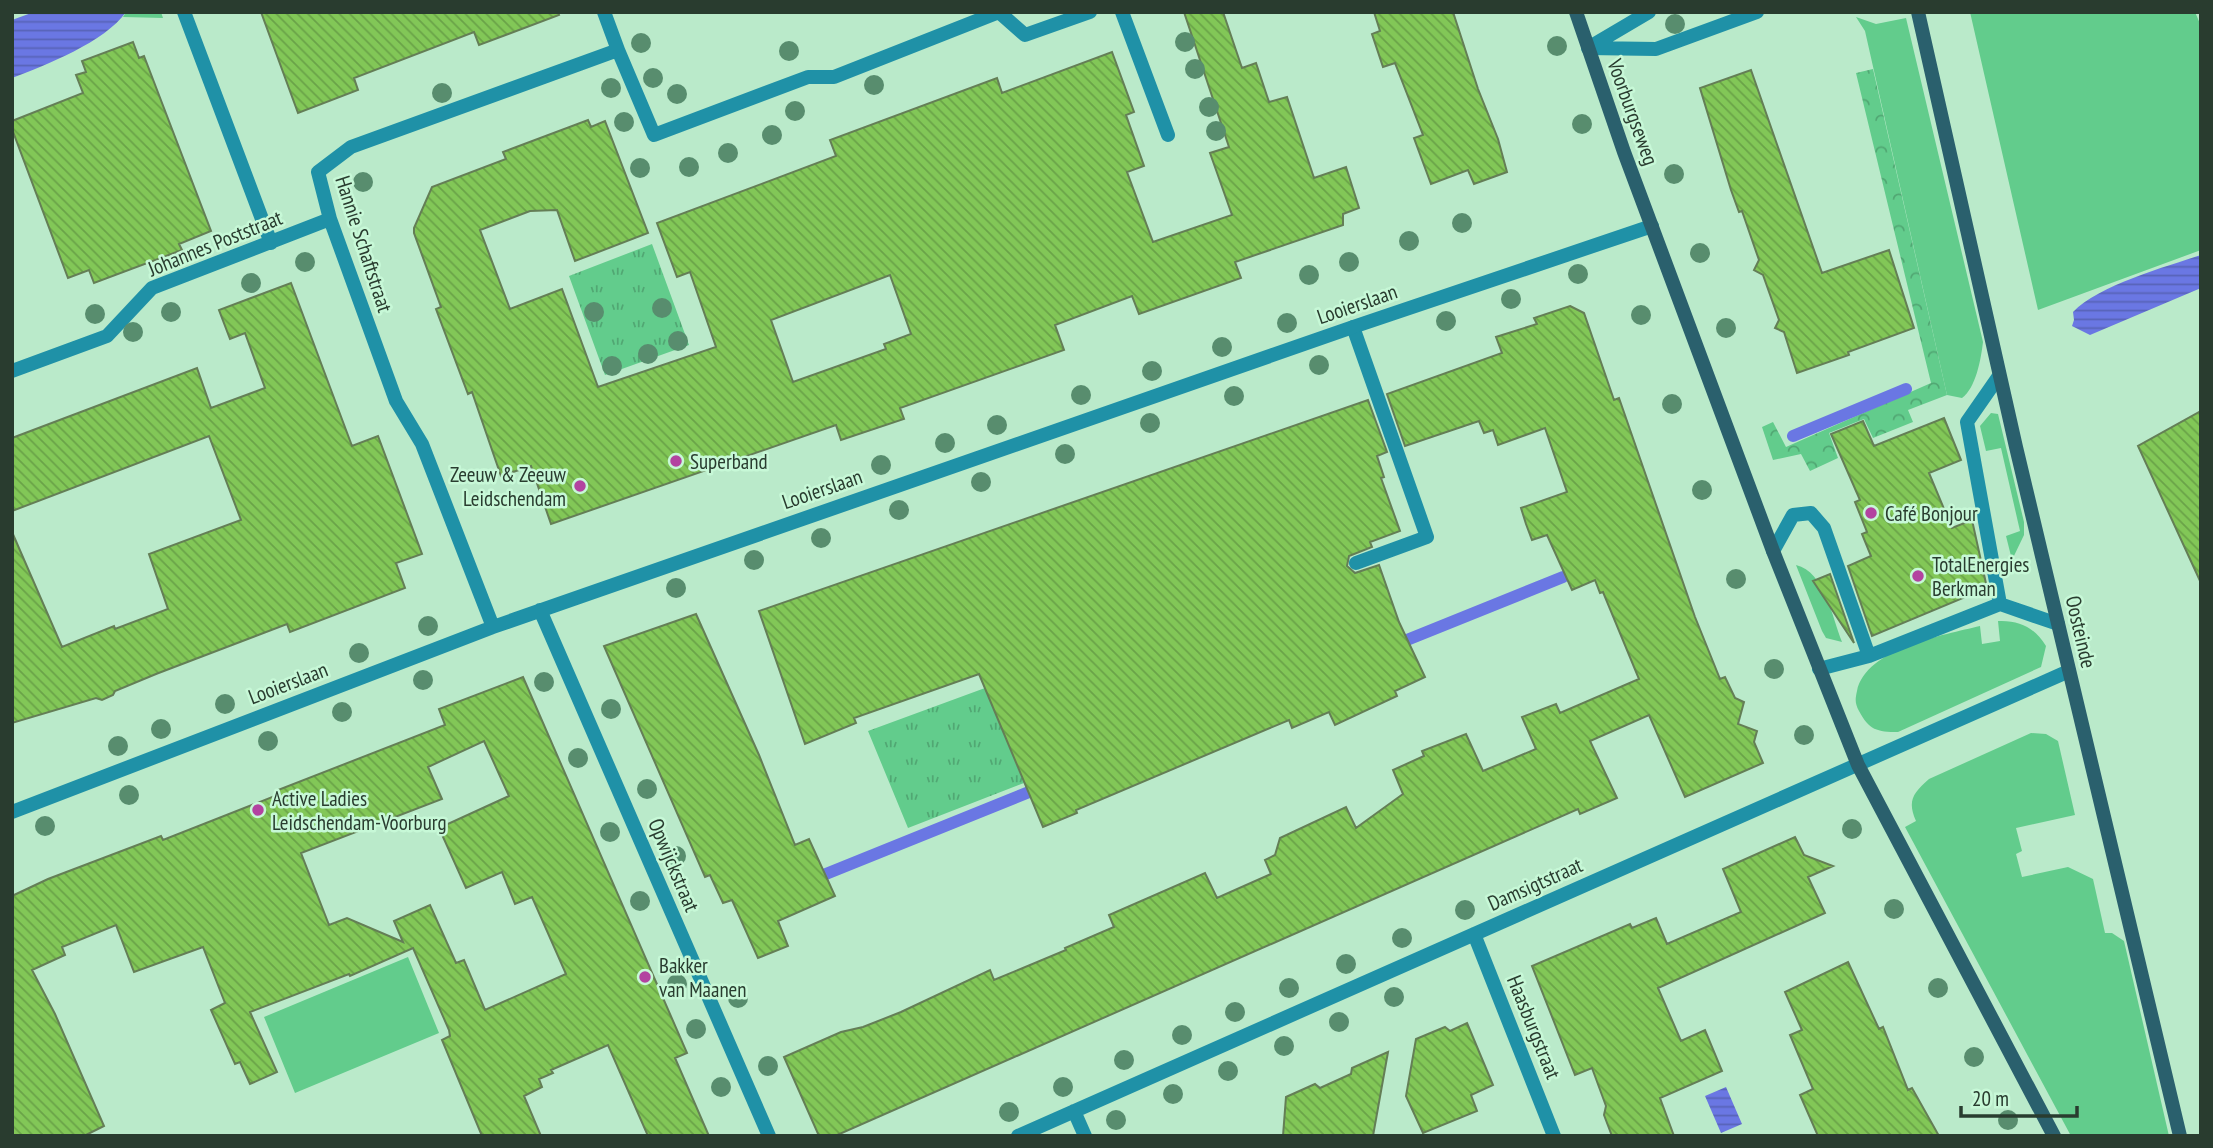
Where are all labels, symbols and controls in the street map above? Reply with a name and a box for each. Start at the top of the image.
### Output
street label: Voorburgseweg [1601,54,1665,169]
street label: Hannie Schaftstraat [329,172,399,316]
street label: Johannes Poststraat [143,204,286,283]
street label: Looierslaan [1313,278,1401,330]
place label: Superband [690,448,768,475]
marker: Superband [668,453,684,469]
place label: Zeeuw & Zeeuw Leidschendam [450,461,567,512]
street label: Looierslaan [778,463,866,515]
marker: Zeeuw & Zeeuw Leidschendam [572,478,588,494]
place label: Café Bonjour [1885,500,1978,527]
marker: Café Bonjour [1863,505,1879,521]
place label: TotalEnergies Berkman [1932,551,2029,602]
marker: TotalEnergies Berkman [1910,568,1926,584]
street label: Oosteinde [2060,593,2102,671]
street label: Looierslaan [244,656,332,710]
place label: Active Ladies Leidschendam-Voorburg [272,785,447,836]
marker: Active Ladies Leidschendam-Voorburg [250,802,266,818]
street label: Opwijckstraat [642,814,706,916]
street label: Damsigtstraat [1483,851,1587,917]
place label: Bakker van Maanen [659,952,747,1003]
marker: Bakker van Maanen [637,969,653,985]
street label: Haasburgstraat [1501,971,1567,1083]
scale bar [1961,1074,2076,1118]
text: 20 m [1972,1085,2009,1112]

